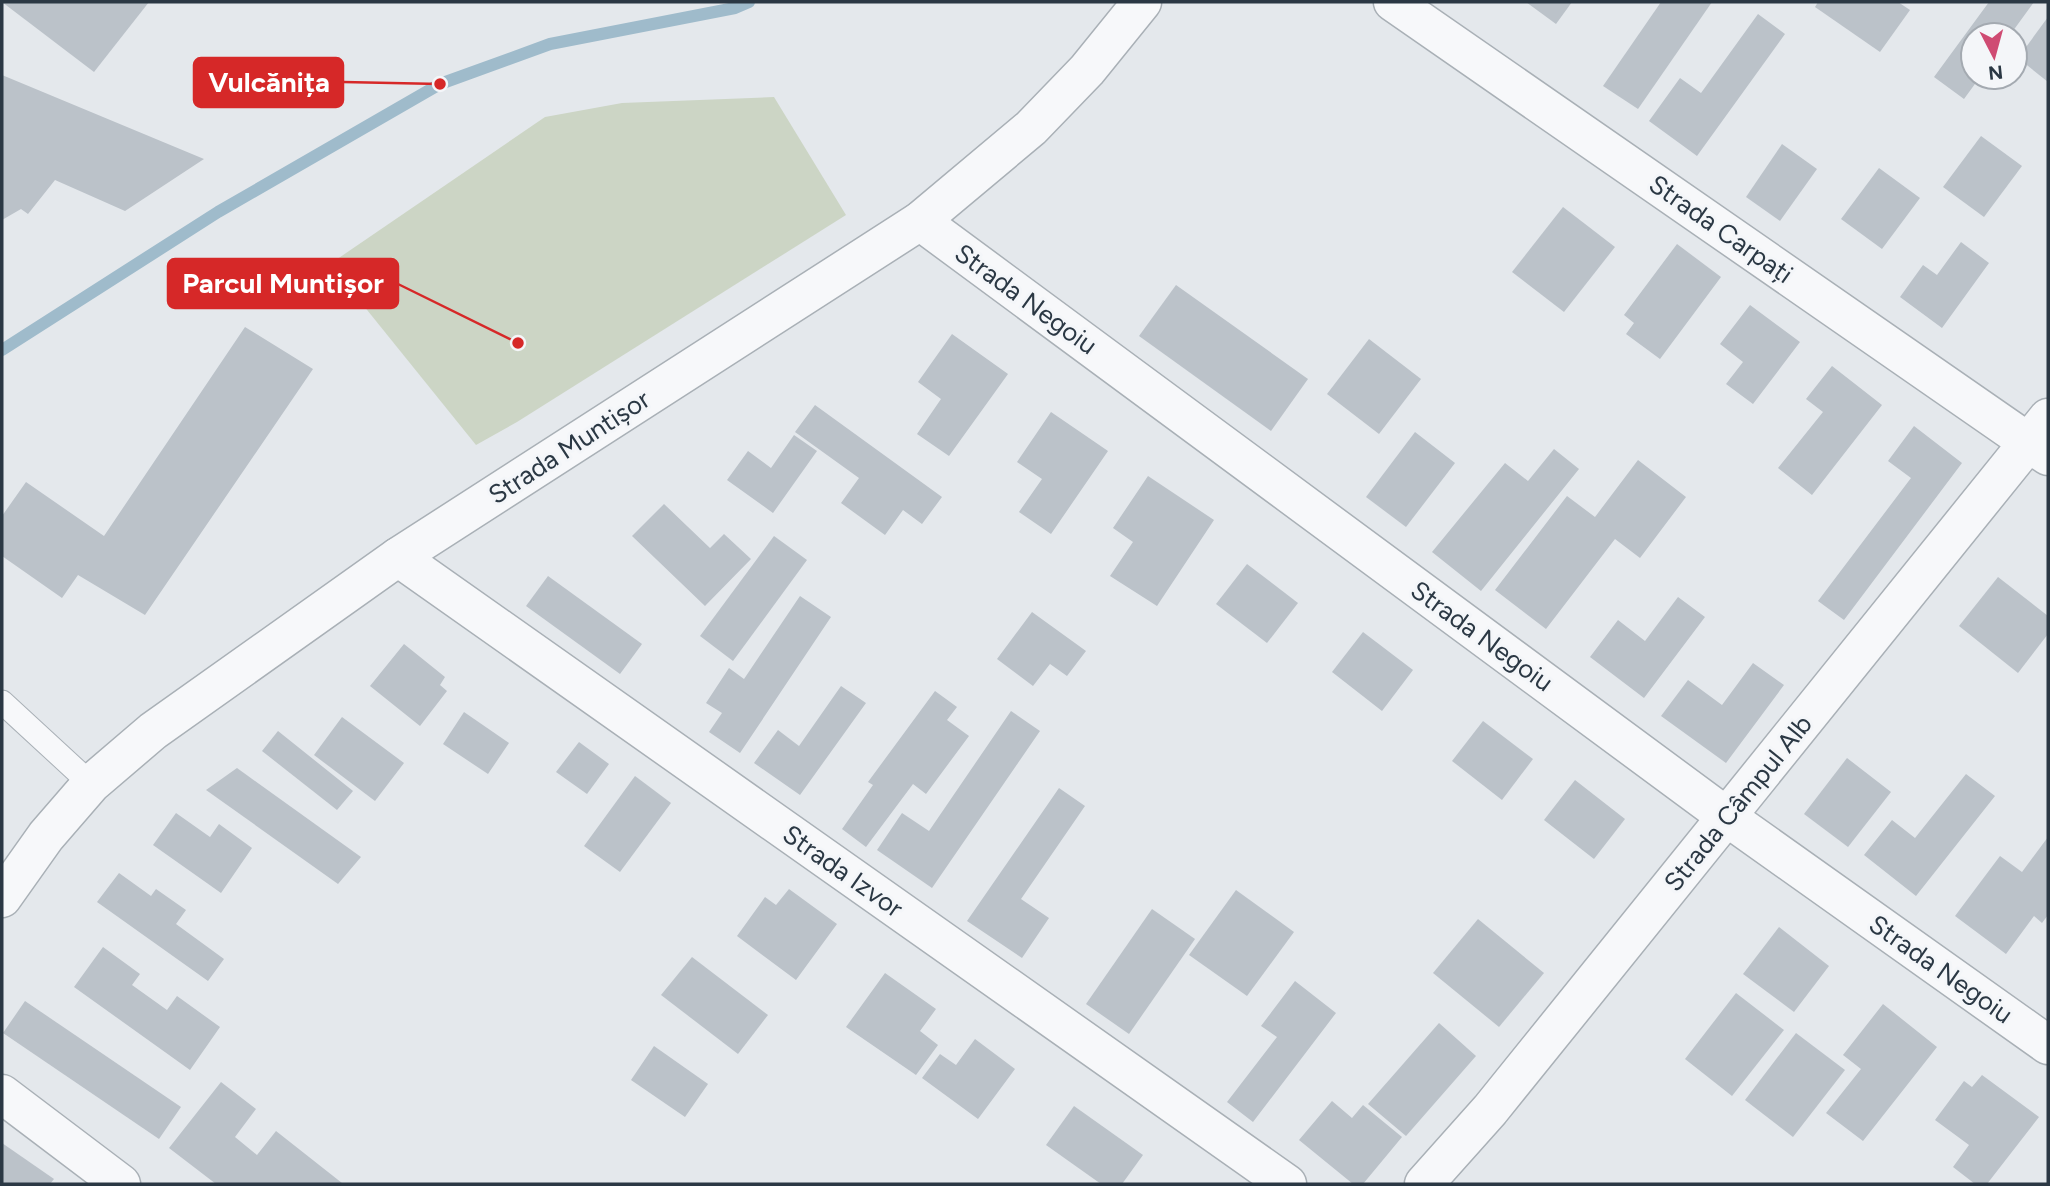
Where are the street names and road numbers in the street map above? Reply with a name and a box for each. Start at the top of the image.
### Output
street label: Strada Carpați [1643,168,1799,290]
street label: Strada Negoiu [949,237,1103,361]
street label: Strada Muntișor [482,383,656,511]
street label: Strada Negoiu [1405,574,1559,698]
street label: Strada Câmpul Alb [1657,708,1819,898]
street label: Strada Izvor [777,818,910,924]
street label: Strada Negoiu [1863,908,2019,1030]

